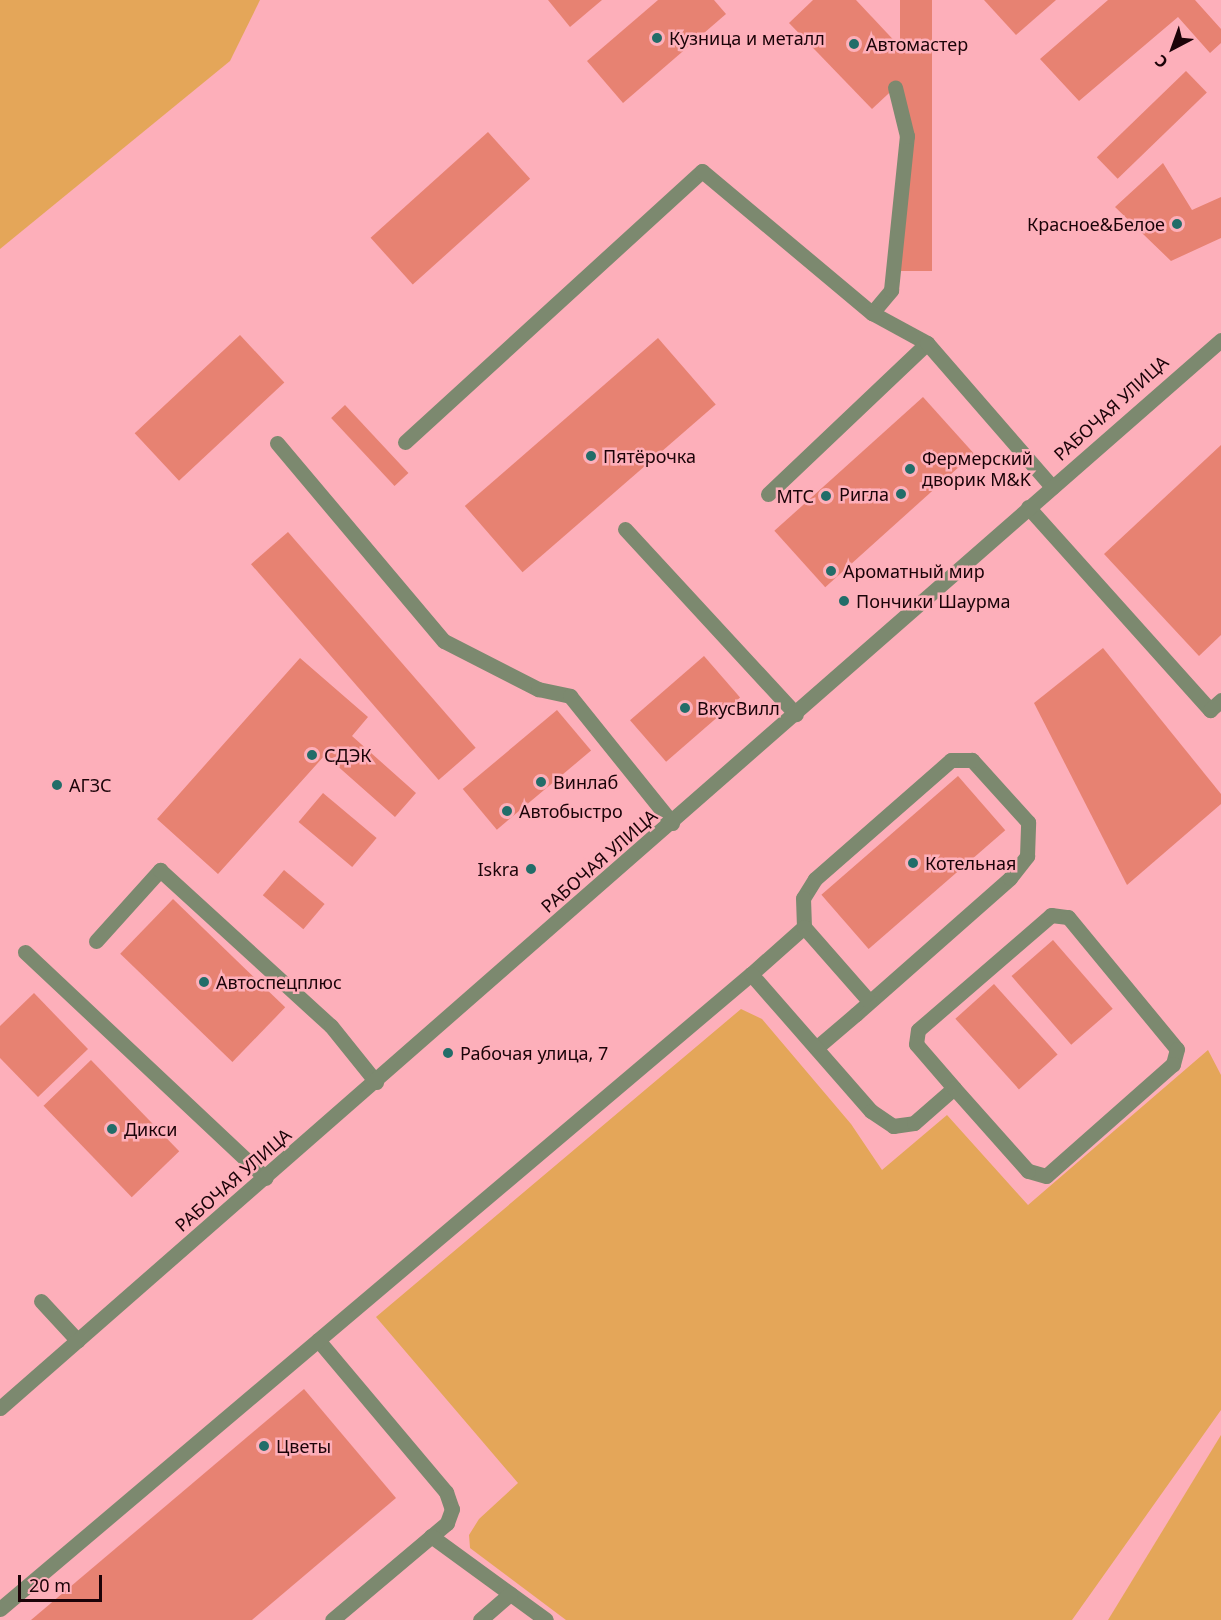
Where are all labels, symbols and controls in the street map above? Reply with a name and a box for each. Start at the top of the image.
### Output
north arrow [1143,18,1203,78]
place label: Кузница и металл [669,27,825,49]
marker: Кузница и металл [650,31,664,45]
place label: Автомастер [866,33,968,55]
marker: Автомастер [847,37,861,51]
text: С [1150,50,1172,73]
place label: Красное&Белое [1027,213,1165,235]
marker: Красное&Белое [1170,217,1184,231]
street label: РАБОЧАЯ УЛИЦА [1049,351,1173,465]
place label: Пятёрочка [603,445,696,467]
place label: Фермерский дворик М&K [922,448,1033,490]
marker: Пятёрочка [584,449,598,463]
marker: Фермерский дворик М&K [903,462,917,476]
place label: Ригла [839,483,889,505]
place label: МТС [777,485,814,507]
marker: Ригла [894,487,908,501]
marker: МТС [819,489,833,503]
place label: Ароматный мир [843,560,985,582]
marker: Ароматный мир [824,564,838,578]
place label: Пончики Шаурма [856,590,1011,612]
marker: Пончики Шаурма [837,594,851,608]
place label: ВкусВилл [697,697,780,719]
marker: ВкусВилл [678,701,692,715]
place label: СДЭК [324,744,372,766]
marker: СДЭК [305,748,319,762]
place label: Винлаб [553,771,618,793]
place label: АГЗС [69,774,112,796]
marker: Винлаб [534,775,548,789]
marker: АГЗС [50,778,64,792]
place label: Автобыстро [519,800,623,822]
marker: Автобыстро [500,804,514,818]
street label: РАБОЧАЯ УЛИЦА [537,805,661,917]
place label: Котельная [925,852,1016,874]
marker: Котельная [906,856,920,870]
place label: Iskra [477,858,519,880]
marker: Iskra [524,862,538,876]
place label: Автоспецплюс [216,971,342,993]
marker: Автоспецплюс [197,975,211,989]
place label: Рабочая улица, 7 [460,1042,608,1064]
marker: Рабочая улица, 7 [441,1046,455,1060]
place label: Дикси [124,1118,178,1140]
marker: Дикси [105,1122,119,1136]
street label: РАБОЧАЯ УЛИЦА [171,1124,295,1236]
place label: Цветы [276,1435,331,1457]
marker: Цветы [257,1439,271,1453]
scale bar [21,1563,105,1601]
text: 20 m [29,1573,71,1597]

